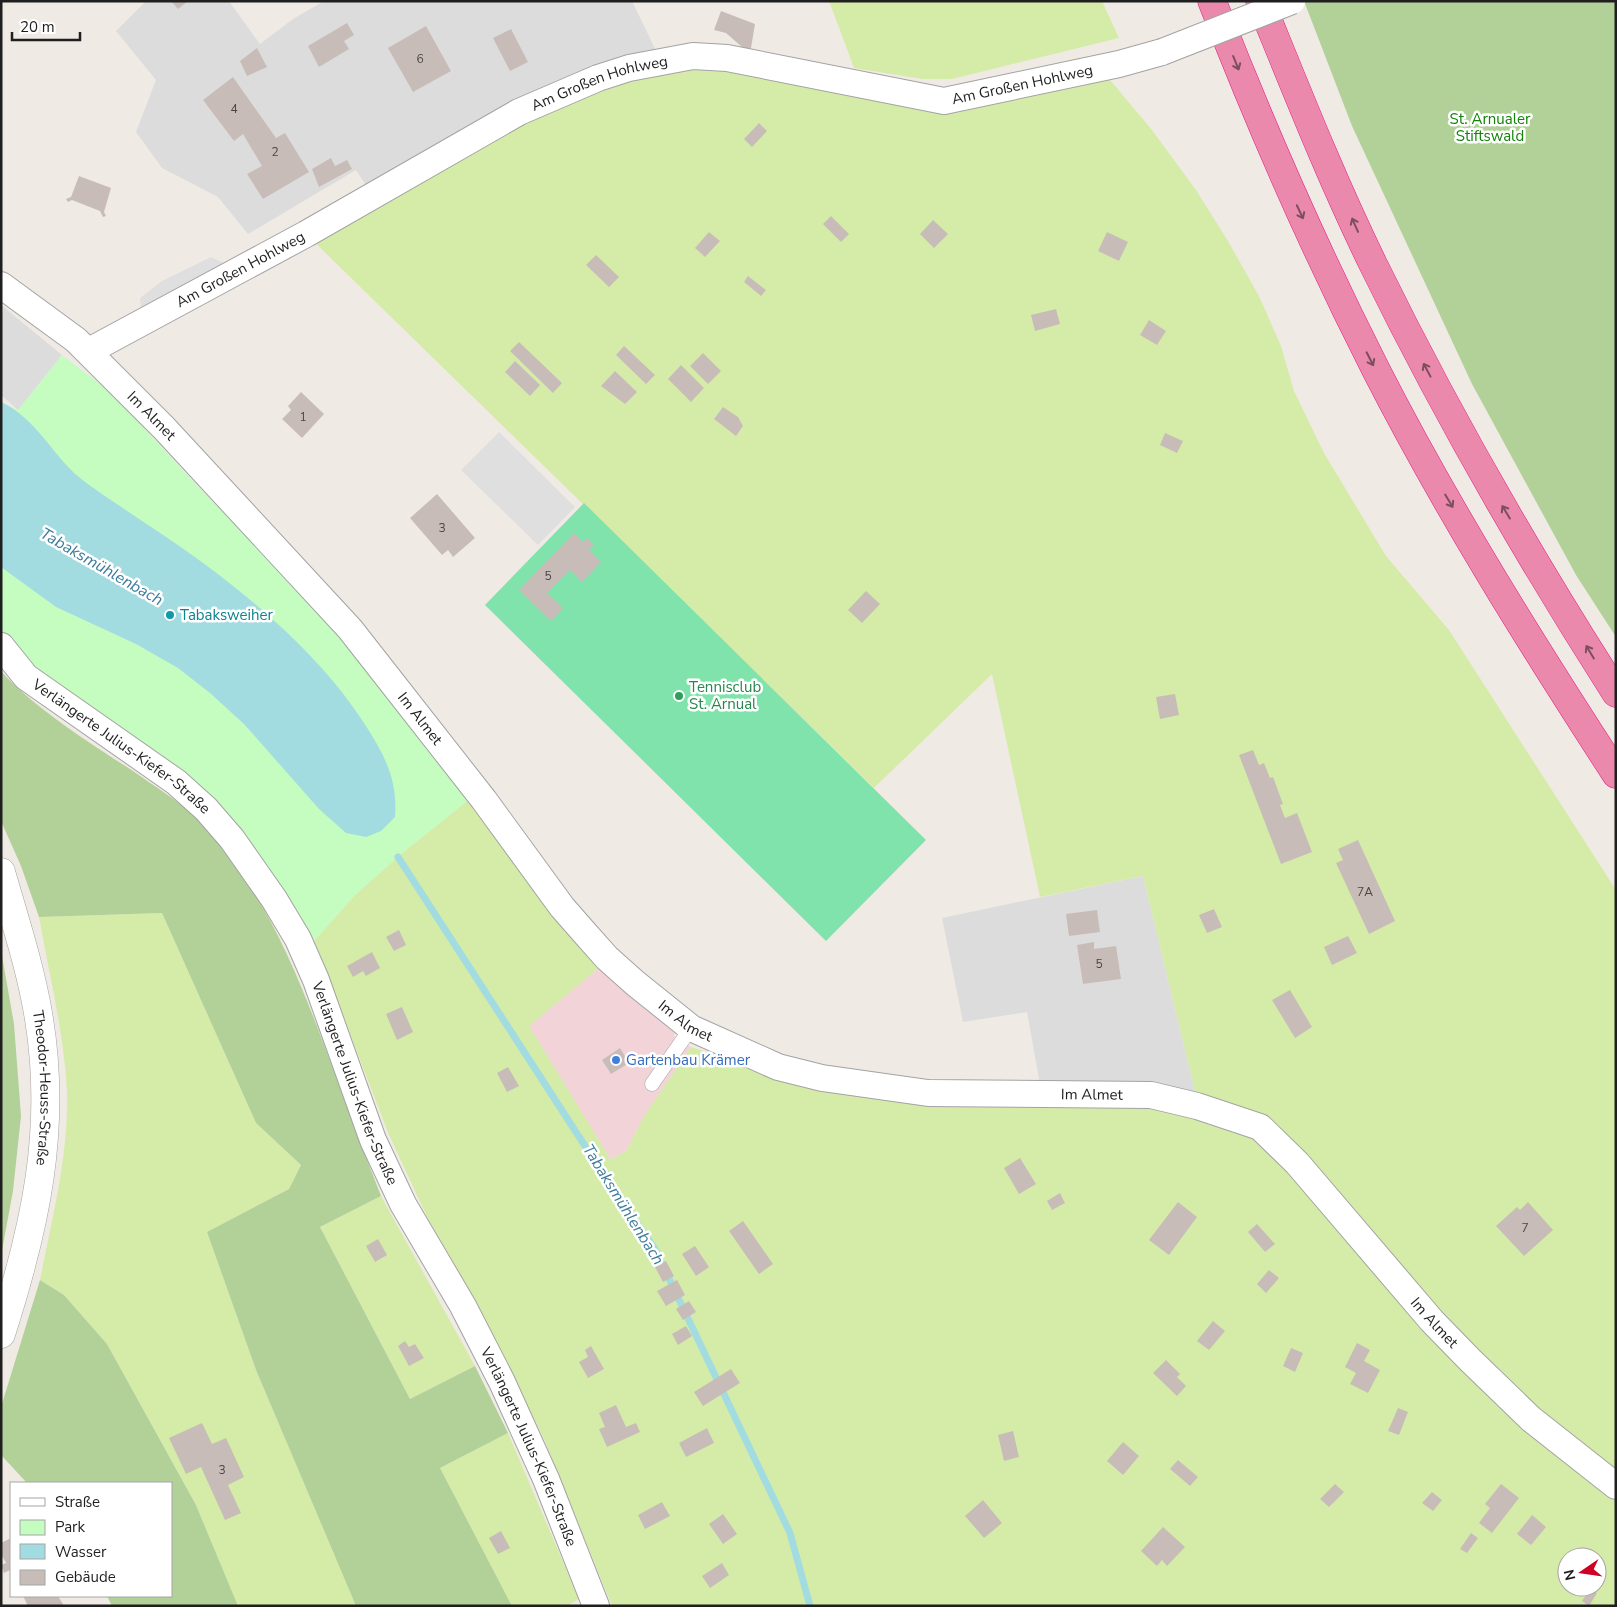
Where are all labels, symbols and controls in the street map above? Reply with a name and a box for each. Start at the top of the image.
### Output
scale bar [12,10,80,42]
text: 20 m [20,17,55,37]
house number: 6 [416,51,424,67]
street label: Am Großen Hohlweg [528,51,669,116]
one-way arrow [1232,55,1242,70]
street label: Am Großen Hohlweg [950,60,1095,109]
house number: 4 [230,101,238,117]
park label: St. Arnualer Stiftswald [1450,109,1531,146]
house number: 2 [271,144,279,160]
one-way arrow [1296,204,1305,219]
one-way arrow [1350,218,1359,233]
street label: Am Großen Hohlweg [172,226,308,312]
one-way arrow [1366,351,1375,366]
one-way arrow [1422,363,1432,378]
street label: Im Almet [123,387,181,445]
house number: 1 [299,409,307,425]
one-way arrow [1445,493,1455,507]
one-way arrow [1501,506,1511,520]
house number: 3 [438,520,446,536]
water label: Tabaksmühlenbach [36,523,167,611]
house number: 5 [544,568,552,584]
place label: Tabaksweiher [180,605,273,625]
marker: Tabaksweiher [164,609,176,621]
one-way arrow [1584,645,1594,659]
street label: Verlängerte Julius-Kiefer-Straße [28,674,215,818]
place label: Tennisclub St. Arnual [689,677,761,714]
street label: Im Almet [393,688,448,750]
marker: Tennisclub St. Arnual [673,690,685,702]
house number: 7A [1357,884,1373,900]
house number: 5 [1095,956,1103,972]
street label: Verlängerte Julius-Kiefer-Straße [307,978,403,1188]
street label: Im Almet [654,996,716,1047]
street label: Theodor-Heuss-Straße [28,1009,55,1167]
place label: Gartenbau Krämer [626,1050,751,1070]
marker: Gartenbau Krämer [610,1054,622,1066]
street label: Im Almet [1061,1084,1124,1105]
water label: Tabaksmühlenbach [577,1140,669,1269]
house number: 7 [1521,1220,1529,1236]
street label: Im Almet [1406,1293,1463,1353]
street label: Verlängerte Julius-Kiefer-Straße [475,1343,582,1549]
house number: 3 [218,1462,226,1478]
legend [10,1482,172,1597]
text: Straße [55,1492,100,1512]
text: Park [55,1517,85,1537]
text: Wasser [55,1542,107,1562]
north arrow [1557,1547,1607,1597]
text: Gebäude [55,1567,116,1587]
text: N [1559,1568,1580,1582]

